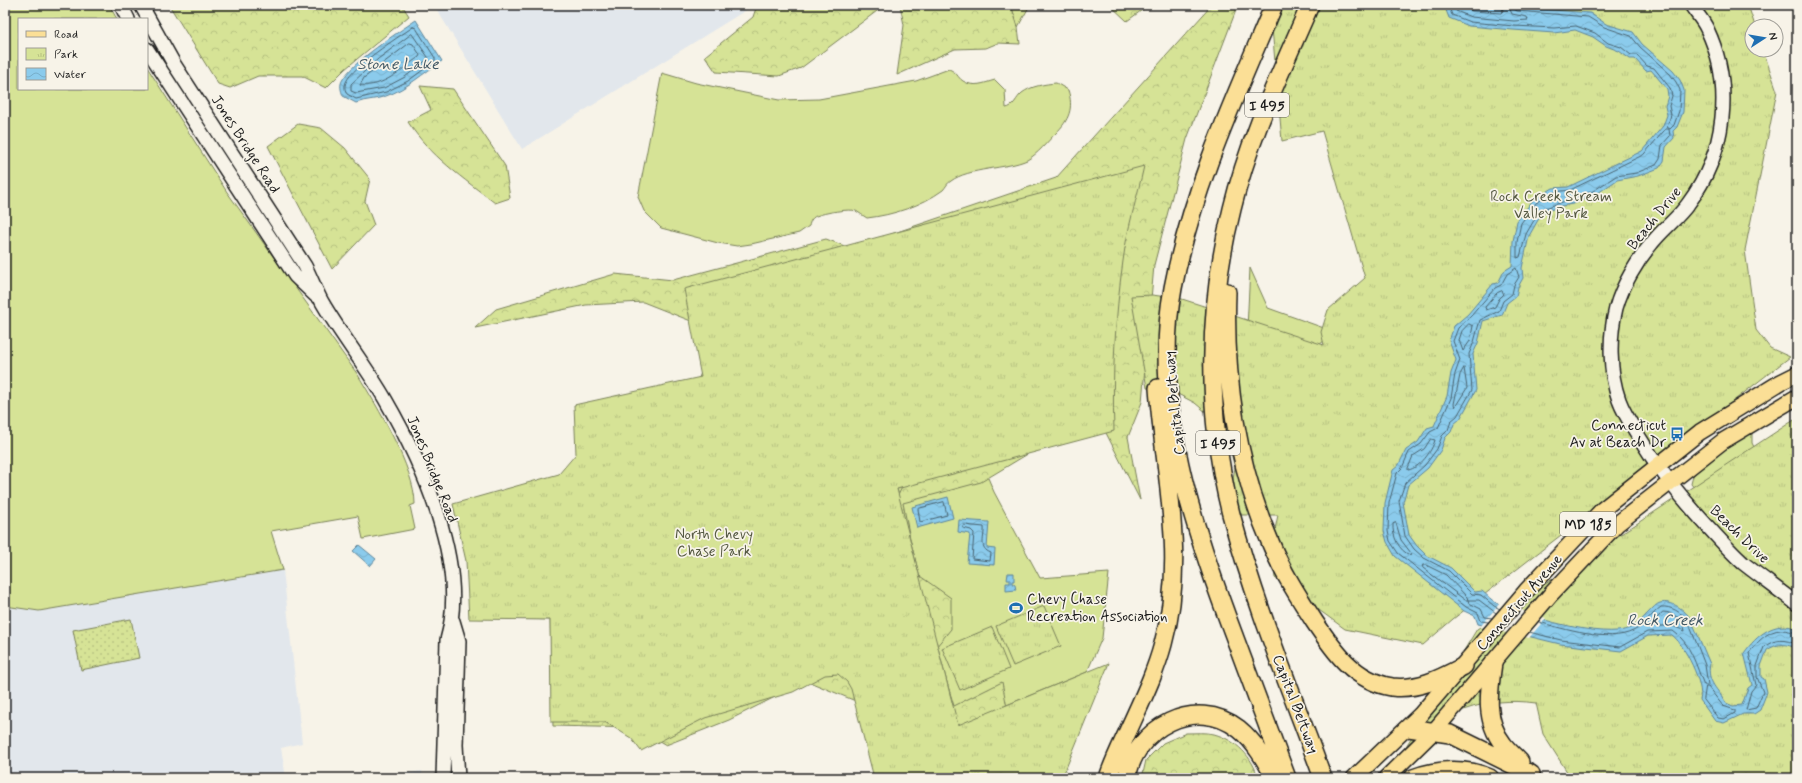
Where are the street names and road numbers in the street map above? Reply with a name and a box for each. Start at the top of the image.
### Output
street label: Jones Bridge Road [206,91,284,198]
road number: I 495 [1245,93,1289,117]
street label: Beach Drive [1623,183,1687,254]
street label: Capital Beltway [1160,350,1190,456]
street label: Jones Bridge Road [402,413,463,526]
road number: I 495 [1196,431,1240,455]
street label: Beach Drive [1705,501,1774,568]
road number: MD 185 [1560,512,1616,536]
street label: Connecticut Avenue [1472,550,1567,655]
street label: Capital Beltway [1267,652,1323,757]

